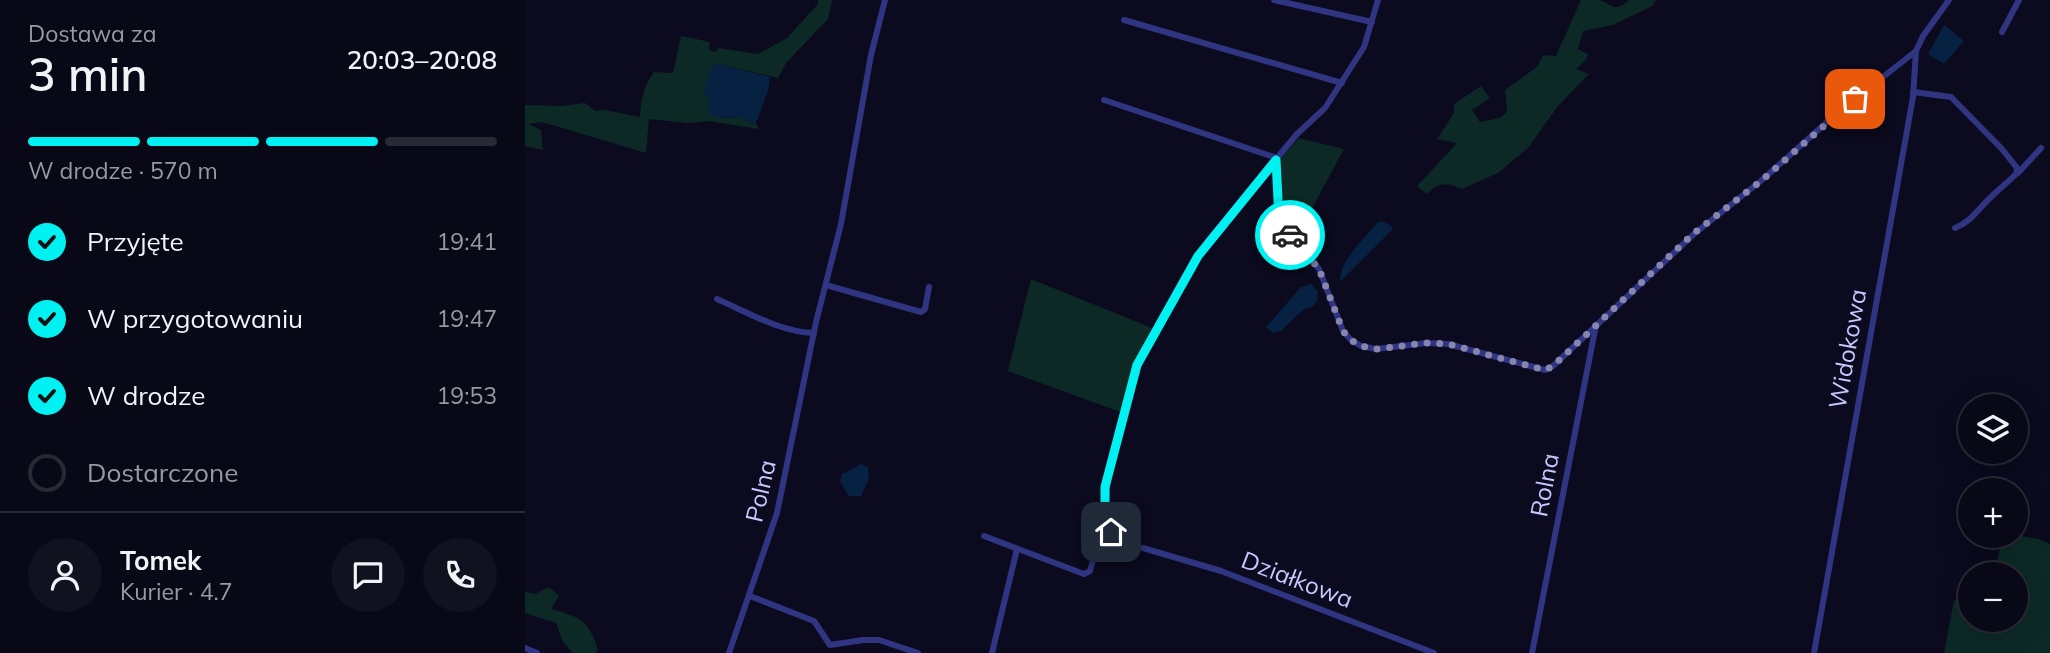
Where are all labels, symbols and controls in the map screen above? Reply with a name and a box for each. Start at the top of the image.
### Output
text: Dostawa za [28,19,157,48]
text: 20:03–20:08 [347,43,497,76]
text: 3 min [28,45,147,103]
pin [1825,69,1885,129]
icon: bag [1836,80,1874,118]
text: W drodze · 570 m [28,156,218,185]
courier [1255,200,1325,270]
icon: car [1271,216,1309,254]
icon: check [28,223,66,261]
text: Przyjęte [87,225,184,258]
text: 19:41 [437,227,497,256]
street label: Widokowa [1822,287,1872,411]
icon: check [28,300,66,338]
text: W przygotowaniu [87,302,303,335]
text: 19:47 [437,304,497,333]
icon: check [28,377,66,415]
text: W drodze [87,379,205,412]
text: 19:53 [437,381,497,410]
map controls [1958,394,2028,632]
button: layers [1958,394,2028,464]
street label: Rolna [1523,450,1565,519]
text: Dostarczone [87,456,238,489]
street label: Polna [738,457,782,525]
button: + [1958,478,2028,548]
pin [1081,502,1141,562]
icon: home [1092,513,1130,551]
button: person [28,538,102,612]
button: chat [331,538,405,612]
button: phone [423,538,497,612]
text: Tomek [120,544,201,577]
street label: Działkowa [1237,544,1357,614]
button: − [1958,562,2028,632]
text: Kurier · 4.7 [120,577,232,606]

